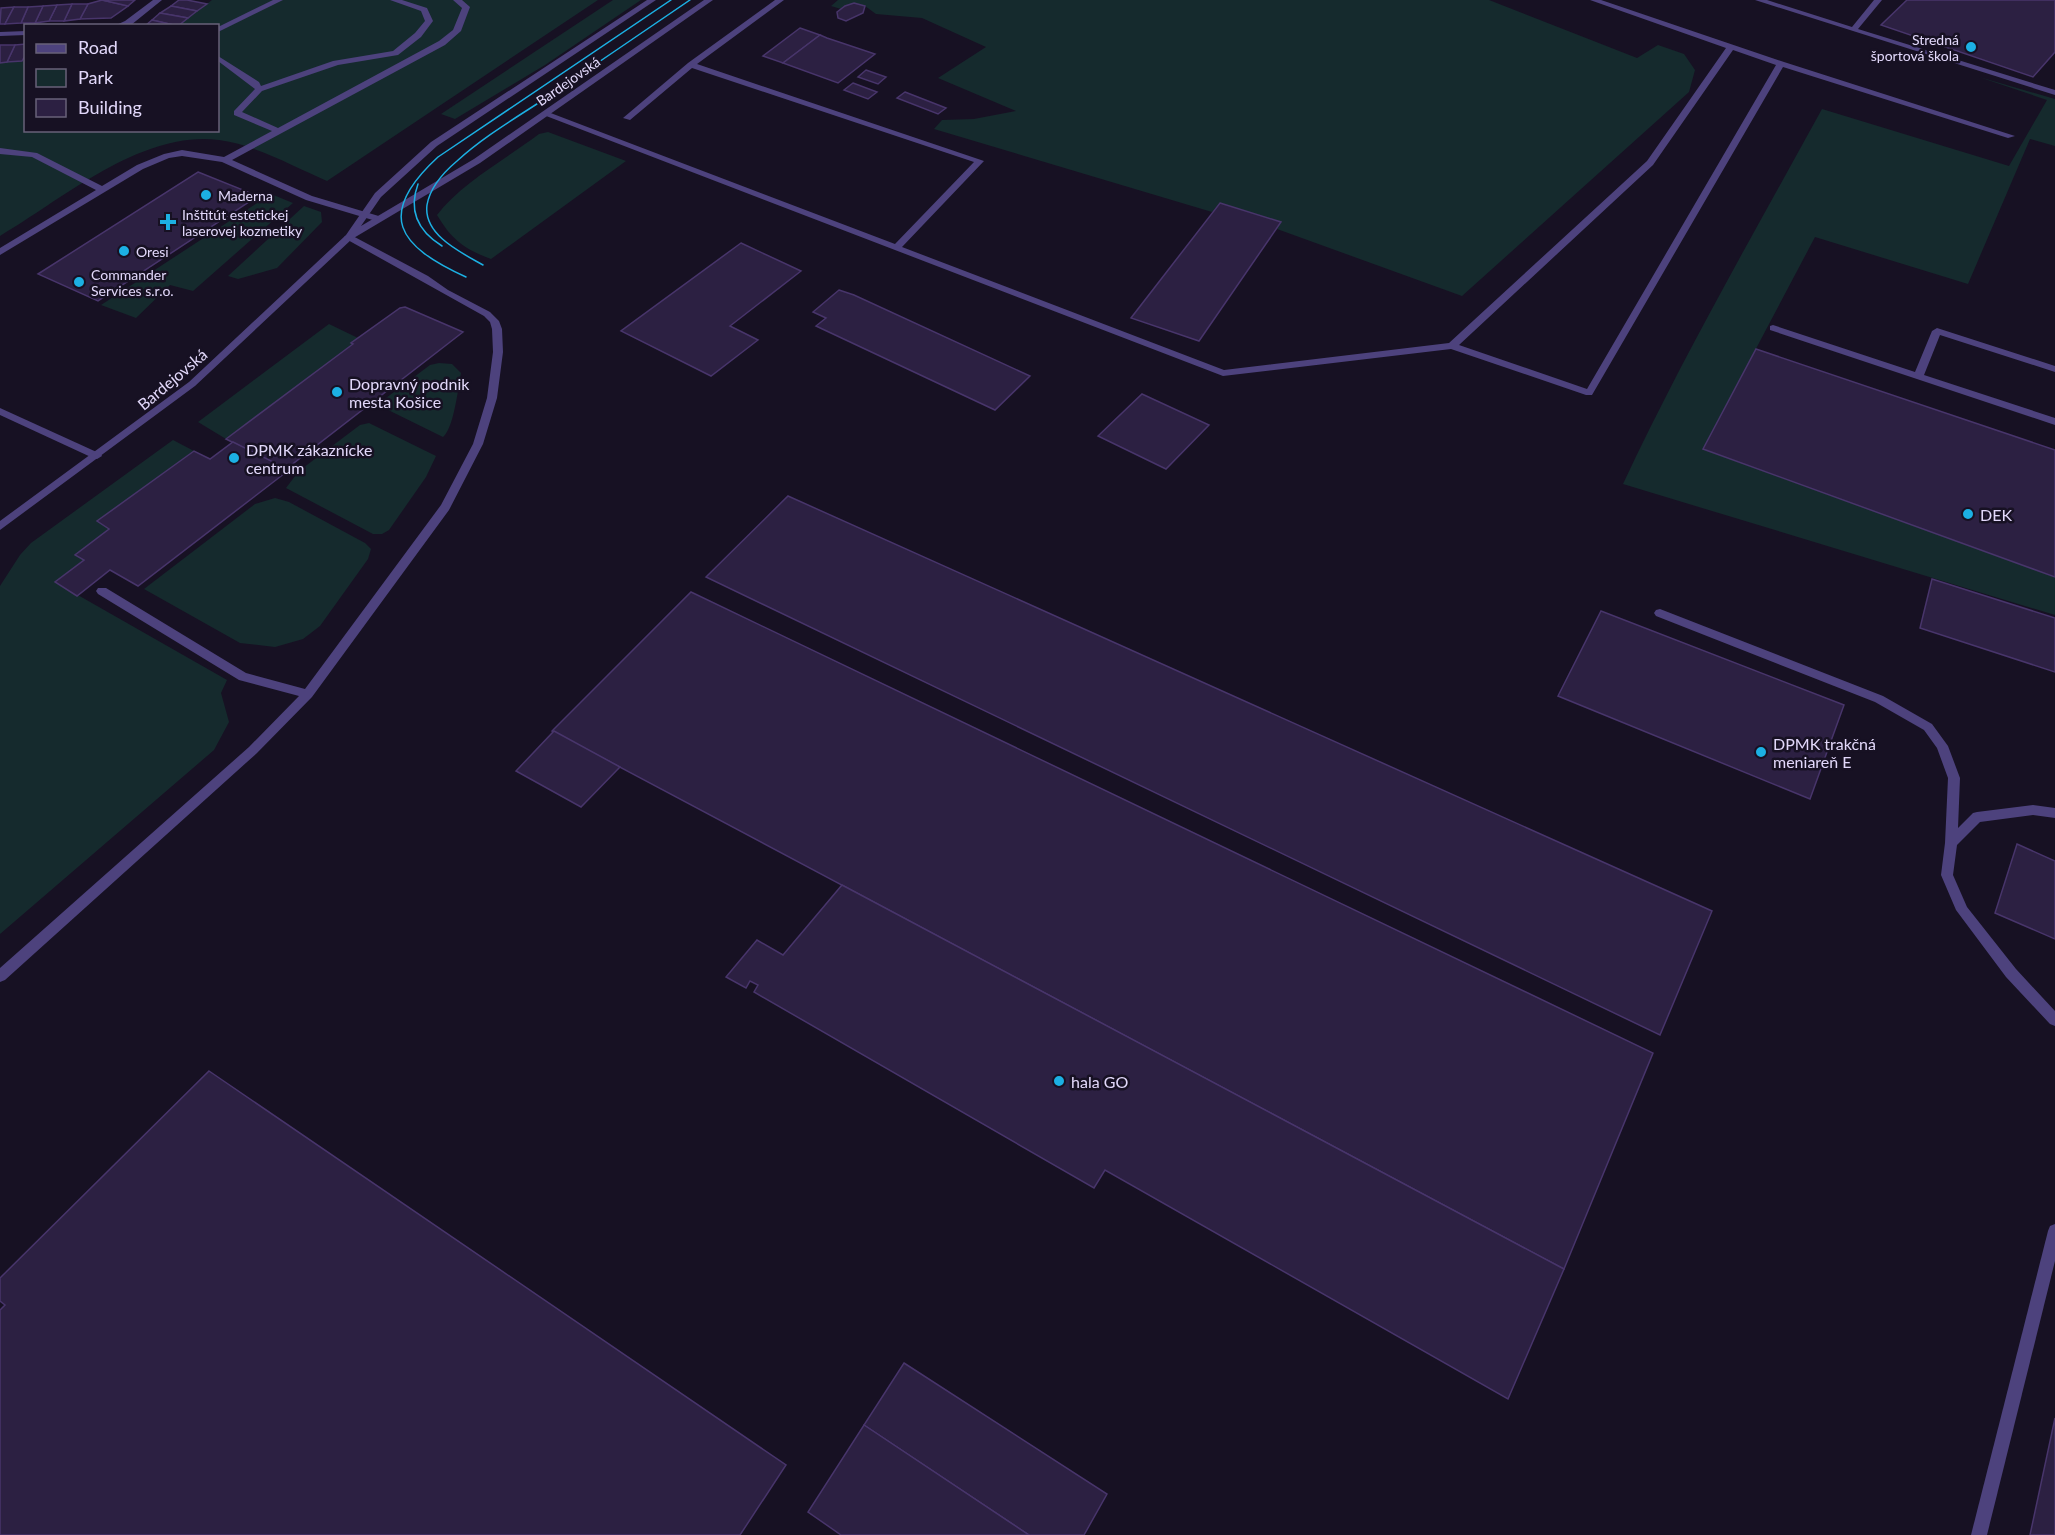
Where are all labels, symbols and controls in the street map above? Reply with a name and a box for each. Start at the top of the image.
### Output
legend [24,24,219,132]
place label: Stredná športová škola [1871,31,1959,64]
text: Road [78,36,118,58]
marker: Stredná športová škola [1964,40,1978,54]
street label: Bardejovská [533,53,603,109]
text: Park [78,66,114,88]
text: Building [78,96,142,118]
place label: Maderna [218,187,273,204]
marker: Maderna [199,188,213,202]
place label: Inštitút estetickej laserovej kozmetiky [182,206,303,239]
marker: Inštitút estetickej laserovej kozmetiky [159,213,177,231]
place label: Oresi [136,243,169,260]
marker: Oresi [117,244,131,258]
place label: Commander Services s.r.o. [91,266,174,299]
marker: Commander Services s.r.o. [72,275,86,289]
street label: Bardejovská [133,344,211,414]
place label: Dopravný podnik mesta Košice [349,374,470,411]
marker: Dopravný podnik mesta Košice [330,385,344,399]
place label: DPMK zákaznícke centrum [246,440,372,477]
marker: DPMK zákaznícke centrum [227,451,241,465]
place label: DEK [1980,505,2012,524]
marker: DEK [1961,507,1975,521]
place label: DPMK trakčná meniareň E [1773,734,1876,771]
marker: DPMK trakčná meniareň E [1754,745,1768,759]
place label: hala GO [1071,1072,1128,1091]
marker: hala GO [1052,1074,1066,1088]

